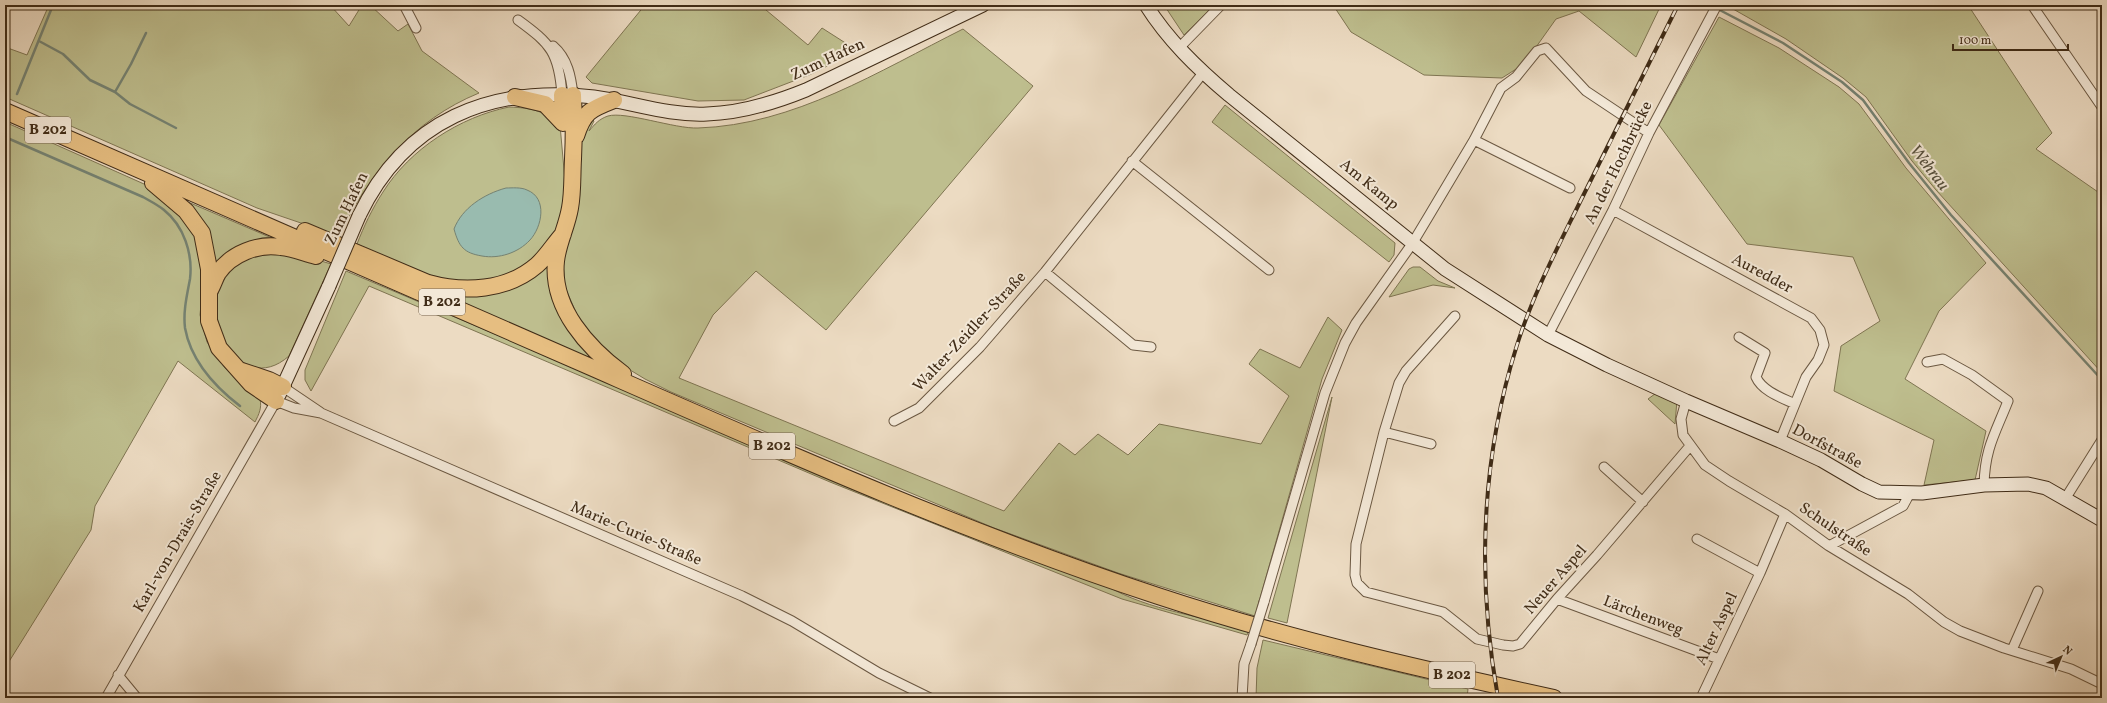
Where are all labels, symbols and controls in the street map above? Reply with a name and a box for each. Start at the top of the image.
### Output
scale bar [1953,26,2068,52]
street label: Zum Hafen [788,33,868,87]
text: 100 m [1959,33,1992,49]
street label: An der Hochbrücke [1580,98,1658,228]
road number: B 202 [25,117,71,143]
water label: Wehrau [1904,140,1954,196]
street label: Am Kamp [1335,154,1403,216]
street label: Zum Hafen [320,169,374,249]
street label: Auredder [1727,249,1797,299]
street label: Walter-Zeidler-Straße [908,267,1032,397]
road number: B 202 [419,289,465,315]
street label: Dorfstraße [1788,419,1866,475]
road number: B 202 [749,433,795,459]
street label: Karl-von-Drais-Straße [128,467,228,617]
street label: Marie-Curie-Straße [567,496,705,572]
street label: Schulstraße [1794,498,1876,562]
street label: Neuer Aspel [1520,540,1593,620]
street label: Alter Aspel [1690,589,1744,669]
street label: Lärchenweg [1600,591,1686,641]
north arrow [2041,637,2081,677]
text: N [2059,643,2075,659]
road number: B 202 [1429,662,1475,688]

